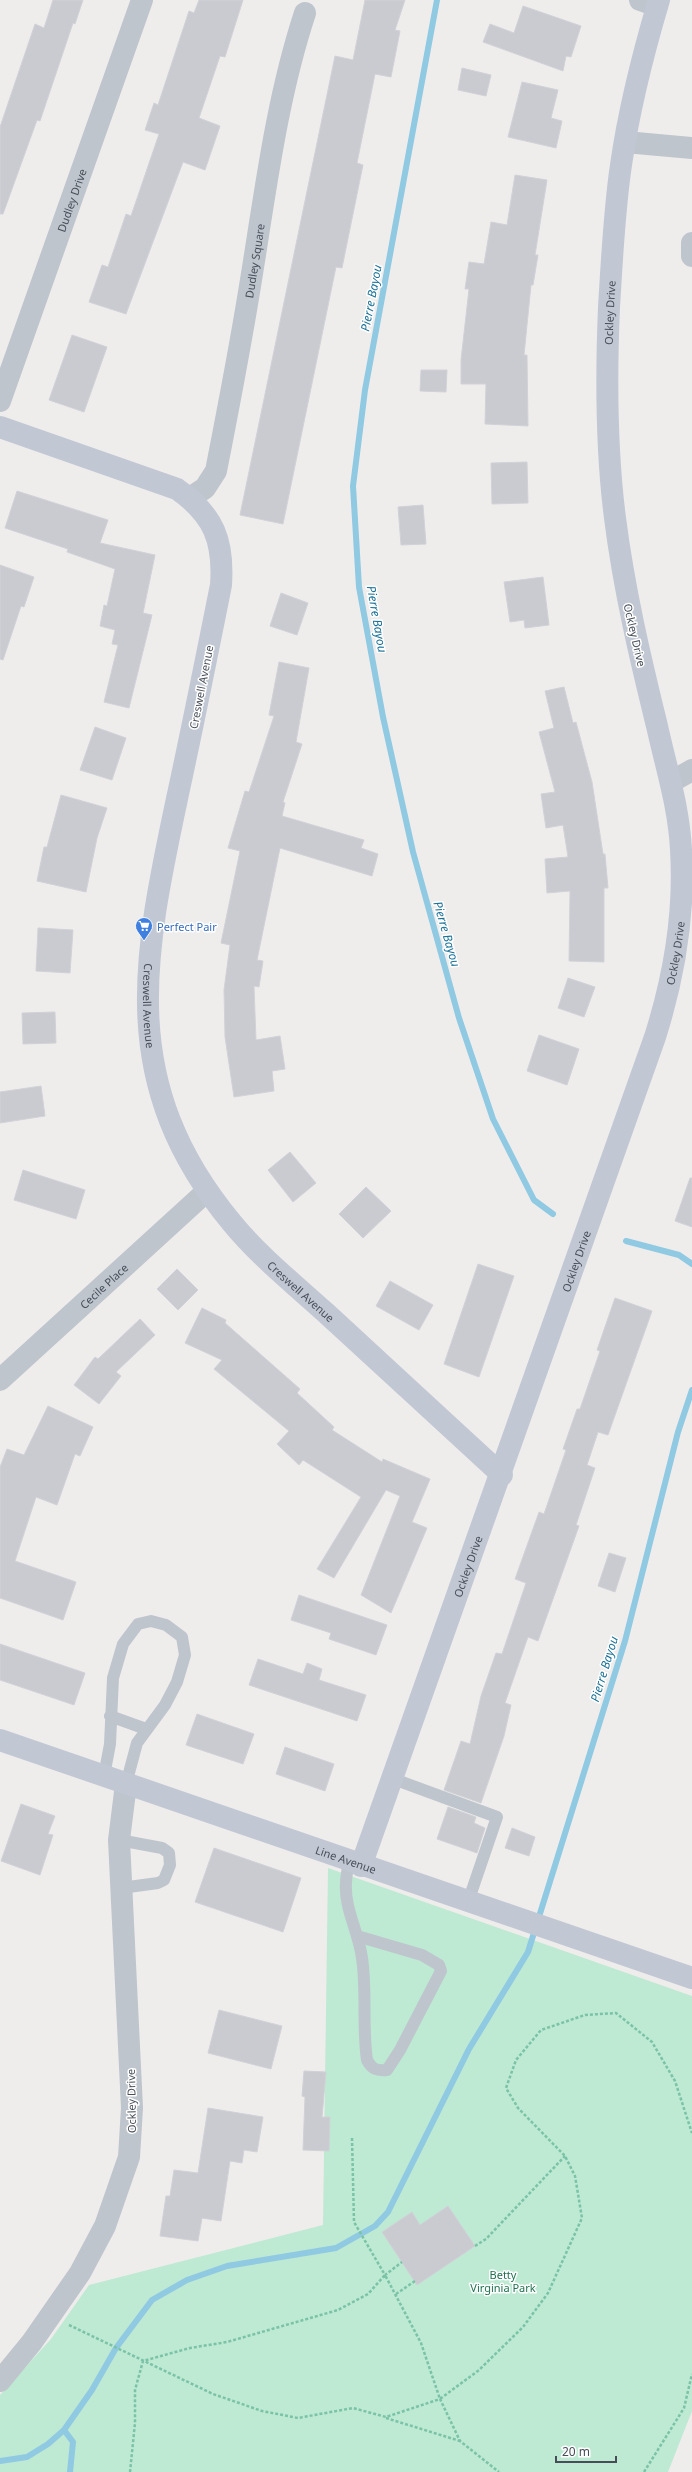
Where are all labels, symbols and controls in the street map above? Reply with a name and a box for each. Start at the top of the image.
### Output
street label: Dudley Drive [53,167,89,234]
street label: Dudley Square [241,222,267,299]
water label: Pierre Bayou [356,263,386,333]
street label: Ockley Drive [600,280,618,345]
water label: Pierre Bayou [363,584,391,654]
street label: Ockley Drive [620,602,650,668]
street label: Creswell Avenue [186,644,216,730]
water label: Pierre Bayou [430,899,465,969]
supermarket icon: Perfect Pair [134,916,154,941]
place label: Perfect Pair [157,919,217,934]
street label: Ockley Drive [662,920,687,986]
street label: Creswell Avenue [140,963,159,1049]
street label: Ockley Drive [558,1228,593,1294]
street label: Creswell Avenue [265,1257,338,1325]
street label: Cecile Place [76,1260,131,1312]
street label: Ockley Drive [449,1533,485,1599]
water label: Pierre Bayou [586,1634,622,1704]
street label: Line Avenue [314,1842,378,1876]
street label: Ockley Drive [123,2069,139,2133]
park label: Betty Virginia Park [470,2267,536,2295]
scale bar [556,2438,616,2464]
text: 20 m [562,2443,590,2460]

